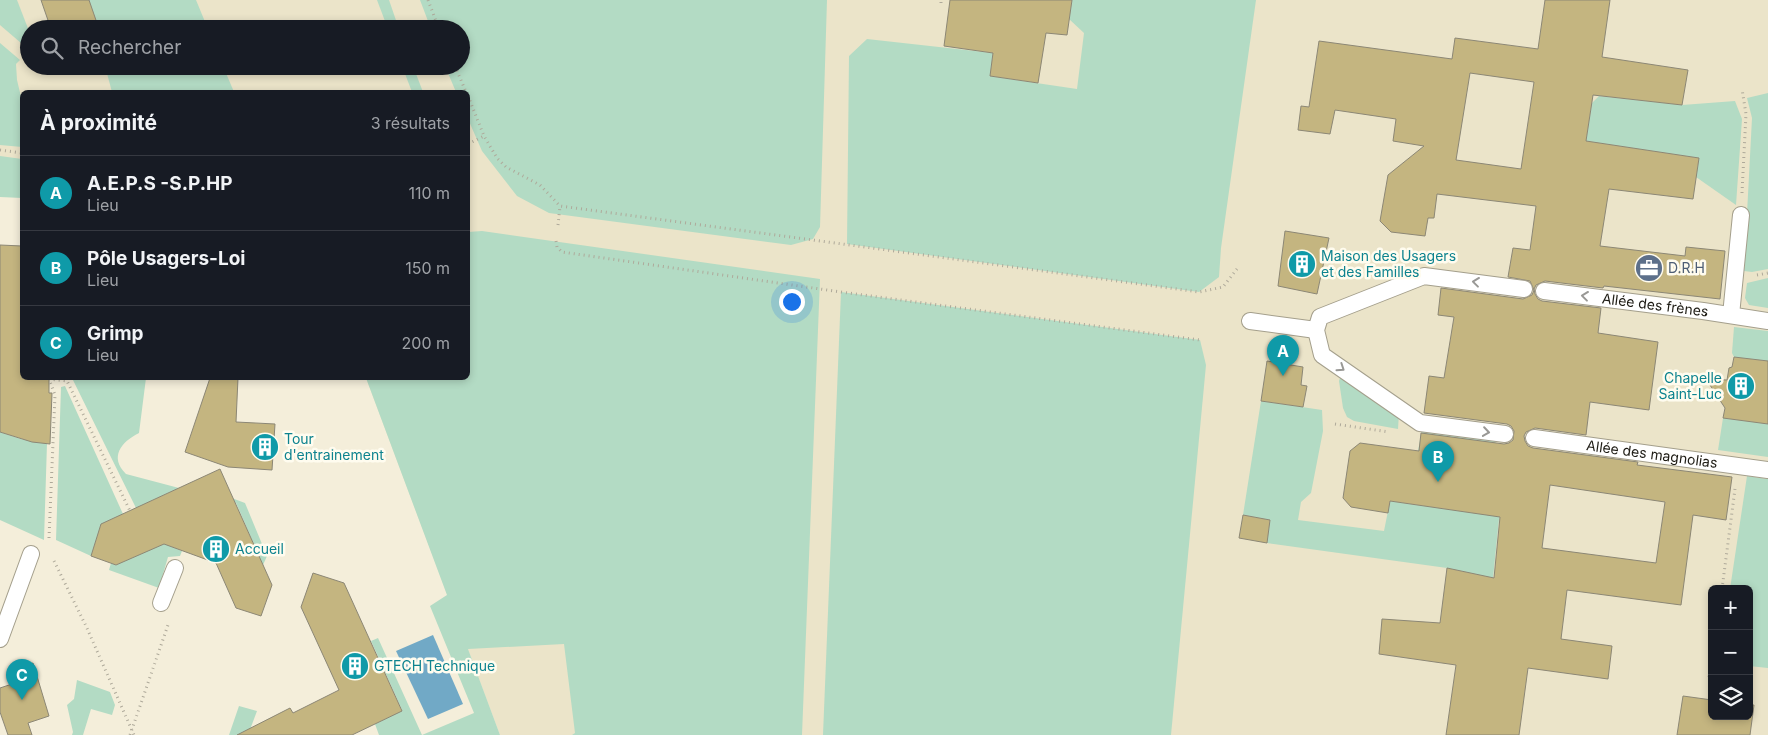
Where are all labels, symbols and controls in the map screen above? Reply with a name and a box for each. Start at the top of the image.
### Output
search box [20,20,470,75]
icon: search [38,34,66,62]
text: Rechercher [78,36,181,59]
text: À proximité [40,110,157,135]
text: 3 résultats [371,113,450,133]
text: A.E.P.S -S.P.HP [87,172,233,195]
text: A [50,183,62,203]
text: 110 m [408,183,450,203]
text: Lieu [87,195,119,215]
text: Pôle Usagers-Loi [87,247,246,270]
place label: Maison des Usagers et des Familles [1321,247,1456,280]
building icon: Maison des Usagers et des Familles [1287,249,1317,279]
office icon: D.R.H [1634,253,1664,283]
text: B [51,258,61,278]
text: 150 m [405,258,450,278]
place label: D.R.H [1668,259,1705,276]
text: Lieu [87,270,119,290]
one-way arrow [1472,278,1480,288]
your location [779,289,805,315]
street label: Allée des frènes [1601,289,1710,320]
one-way arrow [1581,291,1589,302]
text: Grimp [87,322,144,345]
text: C [50,333,62,353]
text: 200 m [402,333,450,353]
pin: A [1267,335,1299,376]
text: Lieu [87,345,119,365]
one-way arrow [1335,362,1344,371]
place label: Chapelle Saint-Luc [1659,369,1722,402]
building icon: Chapelle Saint-Luc [1726,371,1756,401]
one-way arrow [1481,426,1490,436]
place label: Tour d'entrainement [284,430,384,463]
building icon: Tour d'entrainement [250,432,280,462]
street label: Allée des magnolias [1585,436,1719,471]
pin: B [1422,441,1454,482]
building icon: Accueil [201,534,231,564]
place label: Accueil [235,540,284,557]
map controls [1708,585,1753,720]
button: + [1708,585,1753,630]
button: − [1708,630,1753,675]
building icon: GTECH Technique [340,651,370,681]
place label: GTECH Technique [374,657,495,674]
pin: C [6,659,38,700]
button: layers [1708,675,1753,720]

